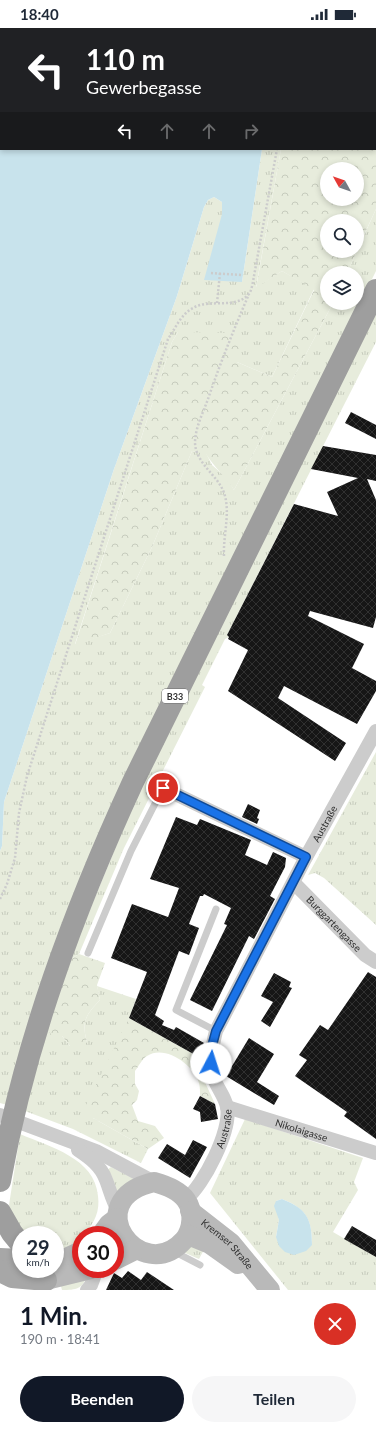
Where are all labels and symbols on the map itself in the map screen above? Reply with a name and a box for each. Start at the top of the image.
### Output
north arrow [320,162,364,206]
road number: B33 [162,689,188,703]
pin [146,771,180,805]
street label: Austraße [310,803,339,844]
street label: Burggartengasse [304,893,364,954]
position arrow [190,1042,232,1084]
street label: Austraße [213,1109,234,1150]
street label: Nikolaigasse [274,1116,329,1144]
street label: Kremser Straße [199,1216,256,1271]
speed limit sign: 30 [72,1226,124,1278]

